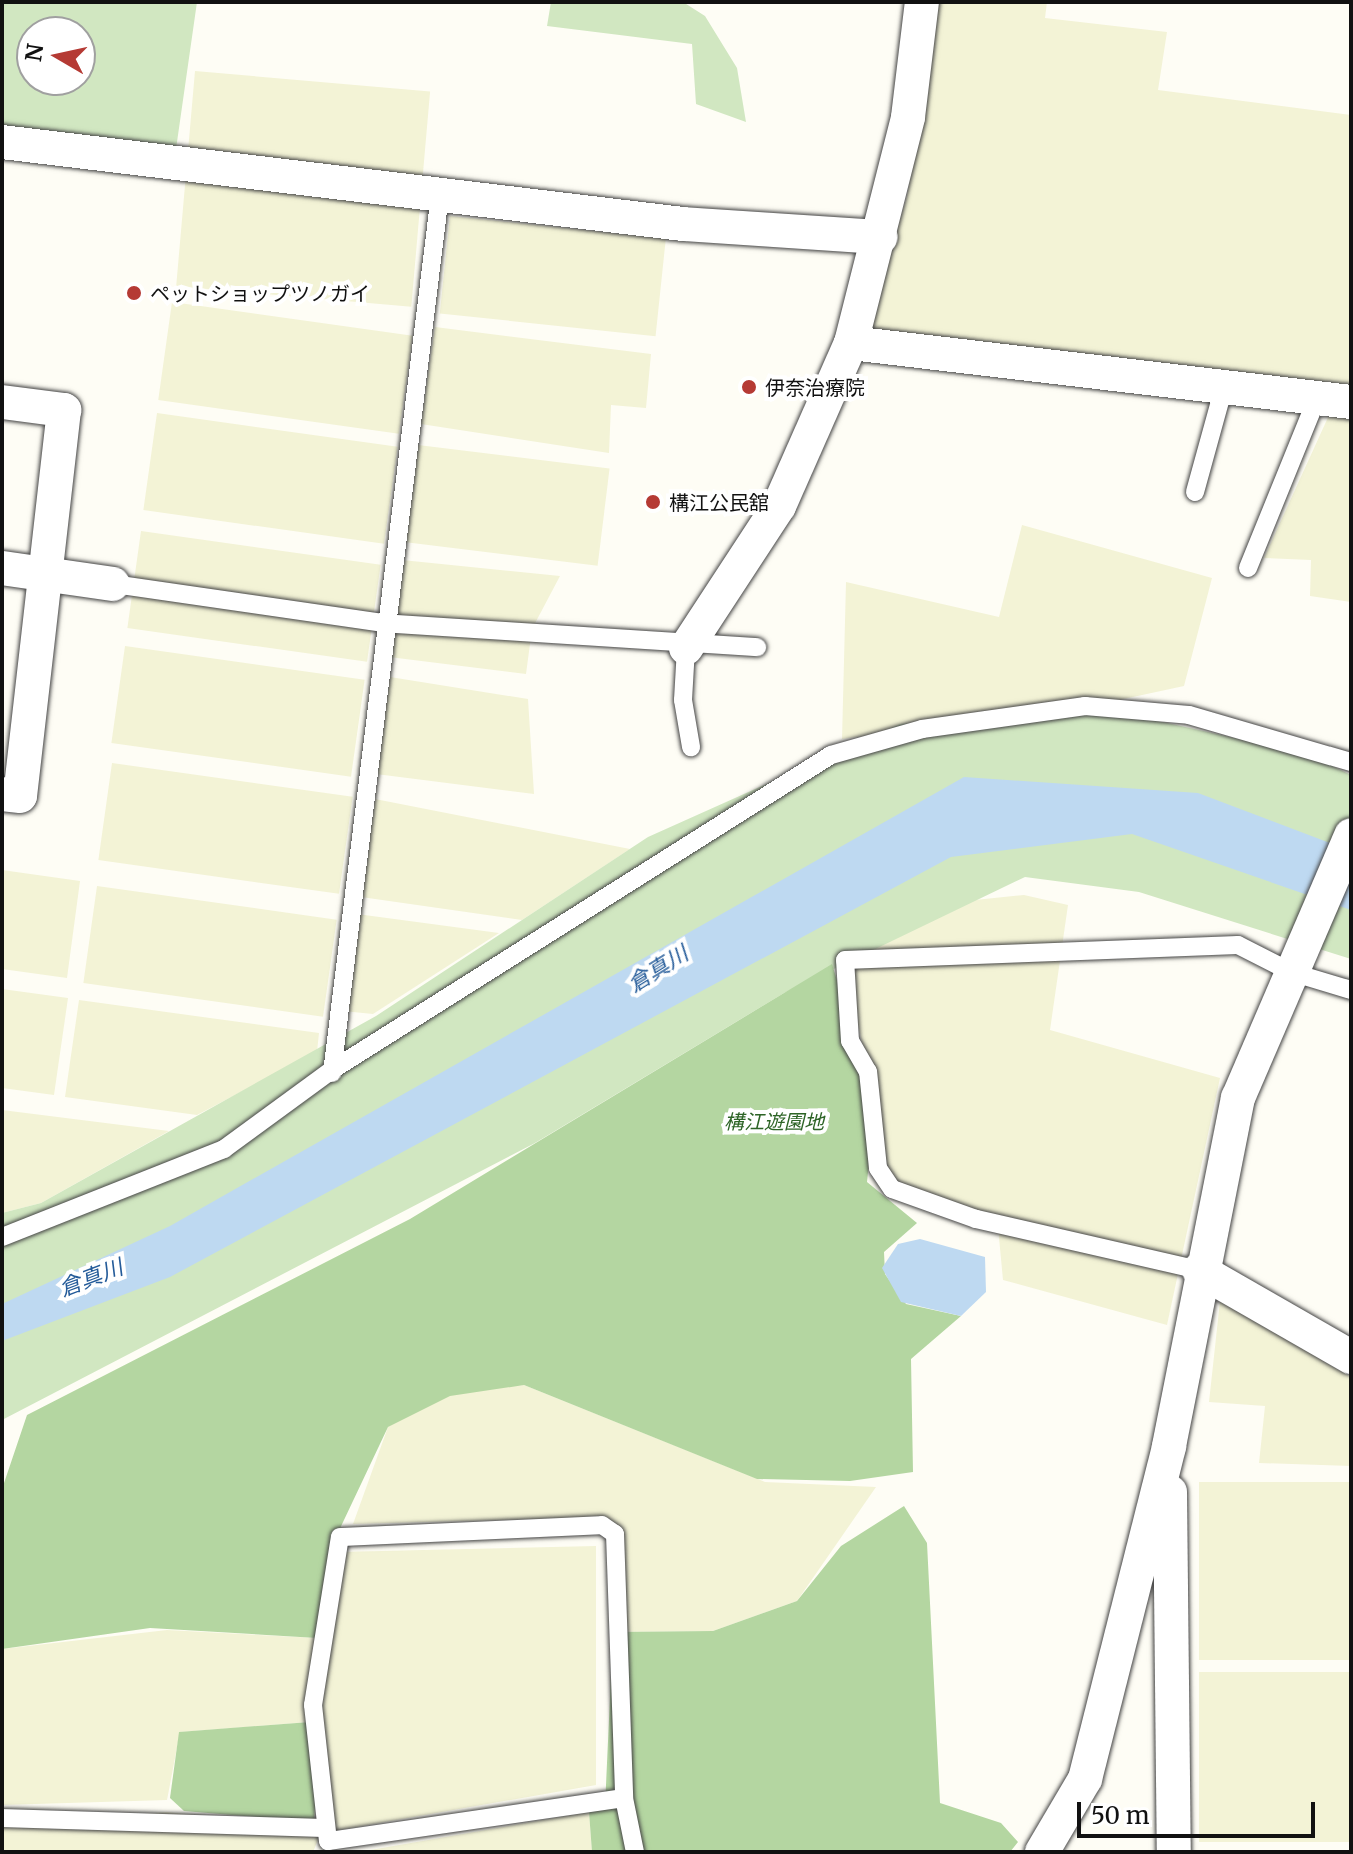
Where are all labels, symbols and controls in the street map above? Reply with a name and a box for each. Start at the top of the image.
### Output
north arrow [16,16,96,96]
text: N [19,42,49,63]
place label: ペットショップツノガイ [150,281,370,305]
marker: ペットショップツノガイ [125,284,143,302]
place label: 伊奈治療院 [765,375,865,399]
marker: 伊奈治療院 [740,378,758,396]
place label: 構江公民舘 [669,490,769,514]
marker: 構江公民舘 [644,493,662,511]
water label: 倉真川 [623,940,693,998]
park label: 構江遊園地 [724,1109,824,1133]
water label: 倉真川 [55,1254,127,1302]
scale bar [1081,1786,1319,1836]
text: 50 m [1091,1800,1150,1831]

